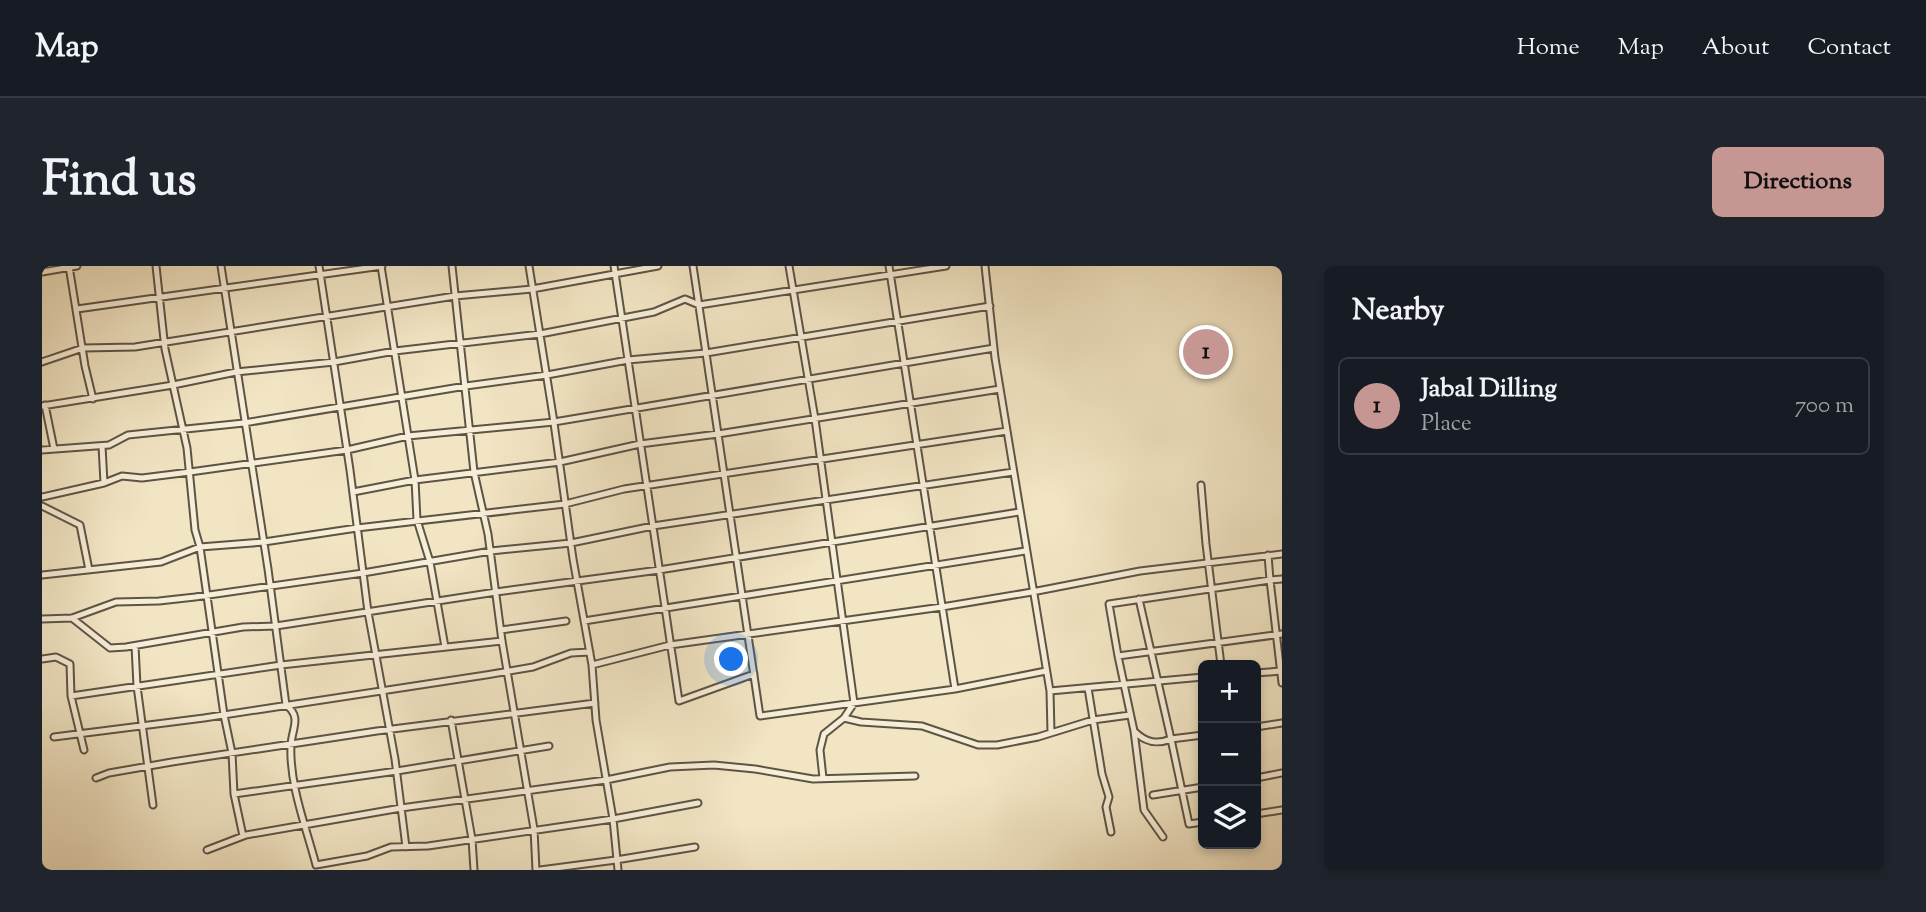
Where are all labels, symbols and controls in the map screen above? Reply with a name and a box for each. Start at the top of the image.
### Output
text: Map [35,24,99,72]
text: Home [1517,31,1580,65]
text: Map [1618,31,1664,65]
text: About [1702,31,1769,65]
text: Contact [1807,31,1891,65]
text: Find us [42,147,196,217]
button: Directions [1712,147,1884,217]
text: Nearby [1352,290,1444,333]
pin: 1 [1183,326,1229,378]
text: Jabal Dilling [1421,371,1557,408]
text: 1 [1373,390,1381,423]
text: 700 m [1795,390,1854,423]
text: Place [1421,408,1472,441]
your location [714,642,748,676]
map controls [1198,660,1261,849]
button: + [1198,660,1261,723]
button: − [1198,723,1261,786]
button: layers [1198,786,1261,849]

